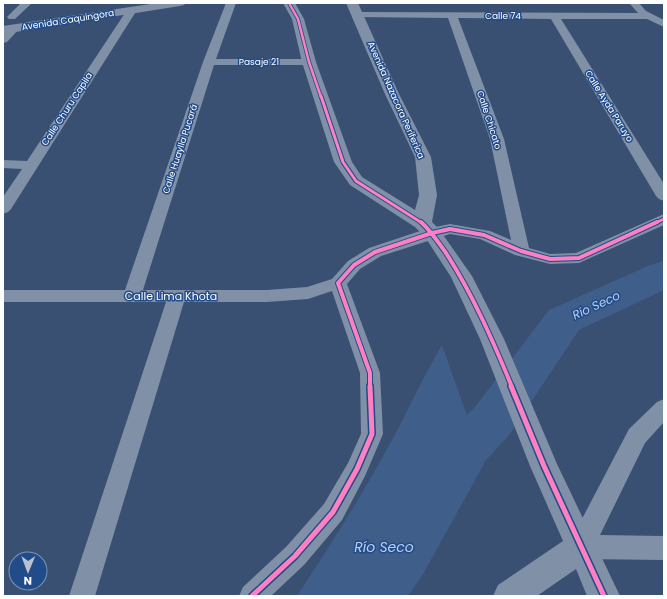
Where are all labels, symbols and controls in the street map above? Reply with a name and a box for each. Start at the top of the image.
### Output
street label: Avenida Caquingora [21,7,115,33]
street label: Calle 74 [485,10,521,22]
street label: Avenida Nazacora Periferica [365,40,427,160]
street label: Pasaje 21 [239,56,279,68]
street label: Calle Ayda Paruyo [582,68,636,144]
street label: Calle Churu Capila [39,70,95,148]
street label: Calle Chicato [474,89,504,151]
street label: Calle Huaylla Pucará [160,103,200,195]
water label: Río Seco [569,286,623,323]
street label: Calle Lima Khota [125,288,217,304]
water label: Río Seco [354,537,414,557]
north arrow [8,551,48,591]
text: N [24,573,32,589]

